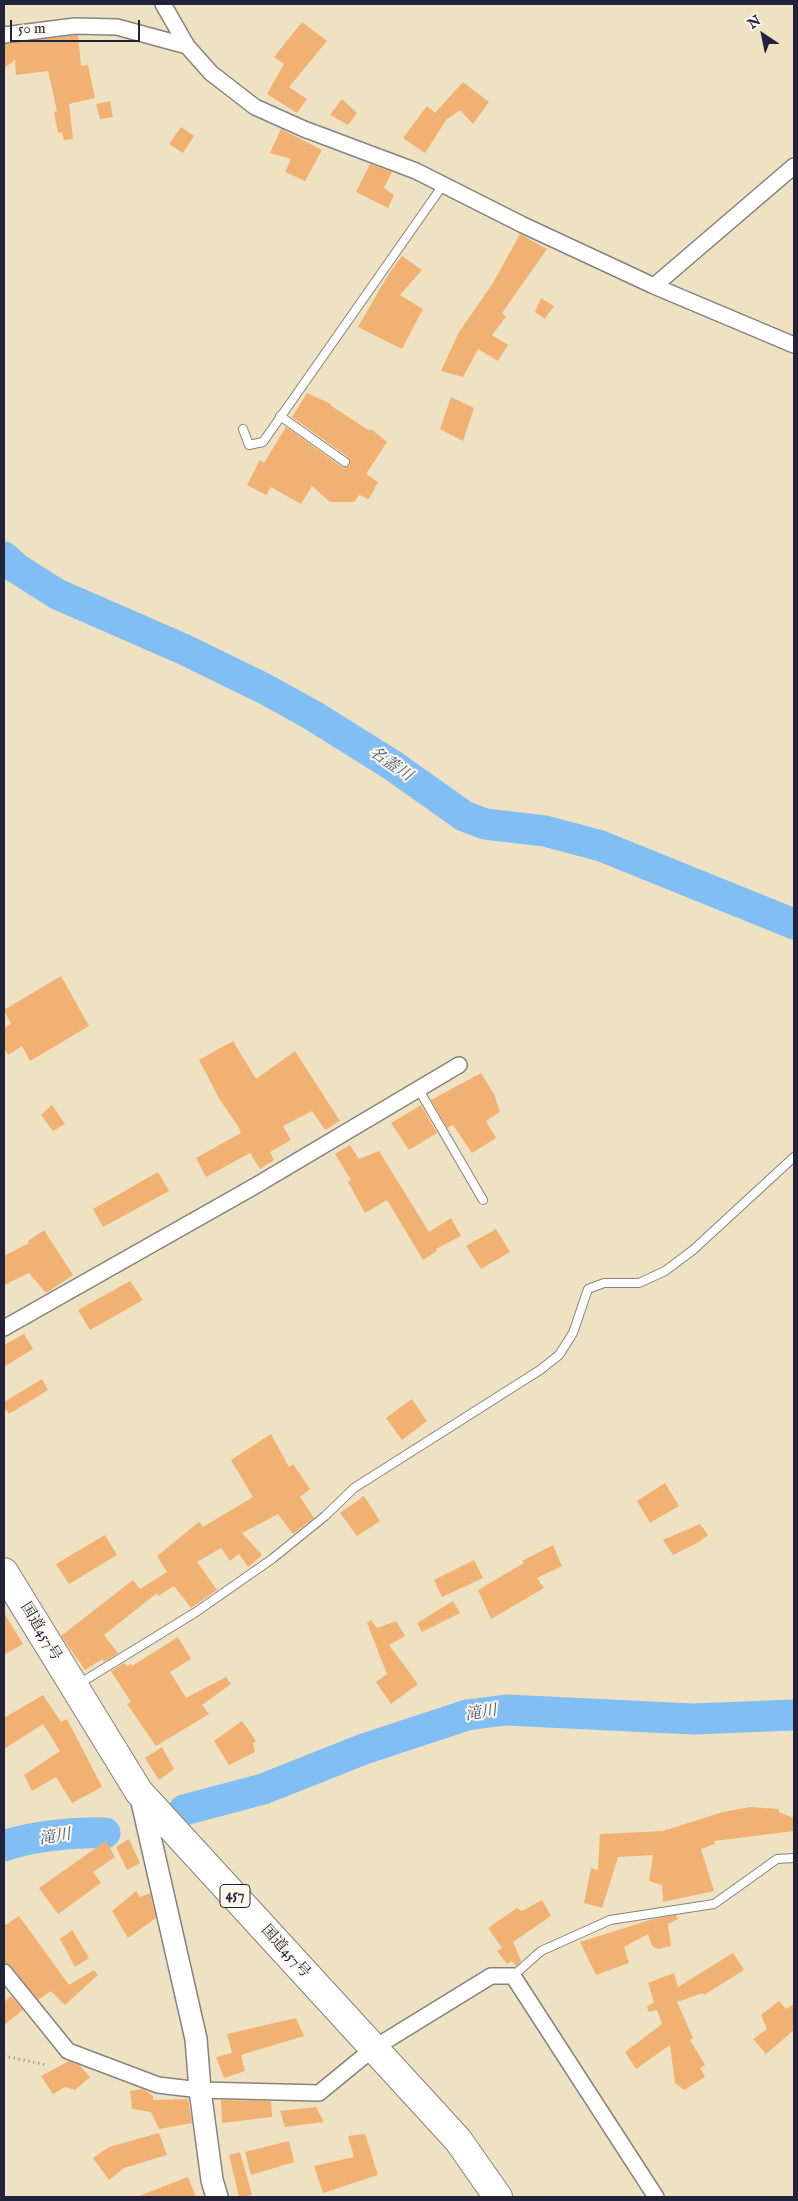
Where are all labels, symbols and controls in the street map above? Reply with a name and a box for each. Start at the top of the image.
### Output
scale bar [12,10,142,42]
north arrow [738,10,788,60]
text: N [745,12,765,33]
text: 50 m [18,19,46,38]
water label: 名蓋川 [365,744,415,786]
street label: 国道457号 [16,1600,64,1664]
water label: 滝川 [464,1702,498,1726]
water label: 滝川 [38,1826,72,1850]
road number: 457 [220,1884,250,1908]
street label: 国道457号 [257,1922,313,1982]

